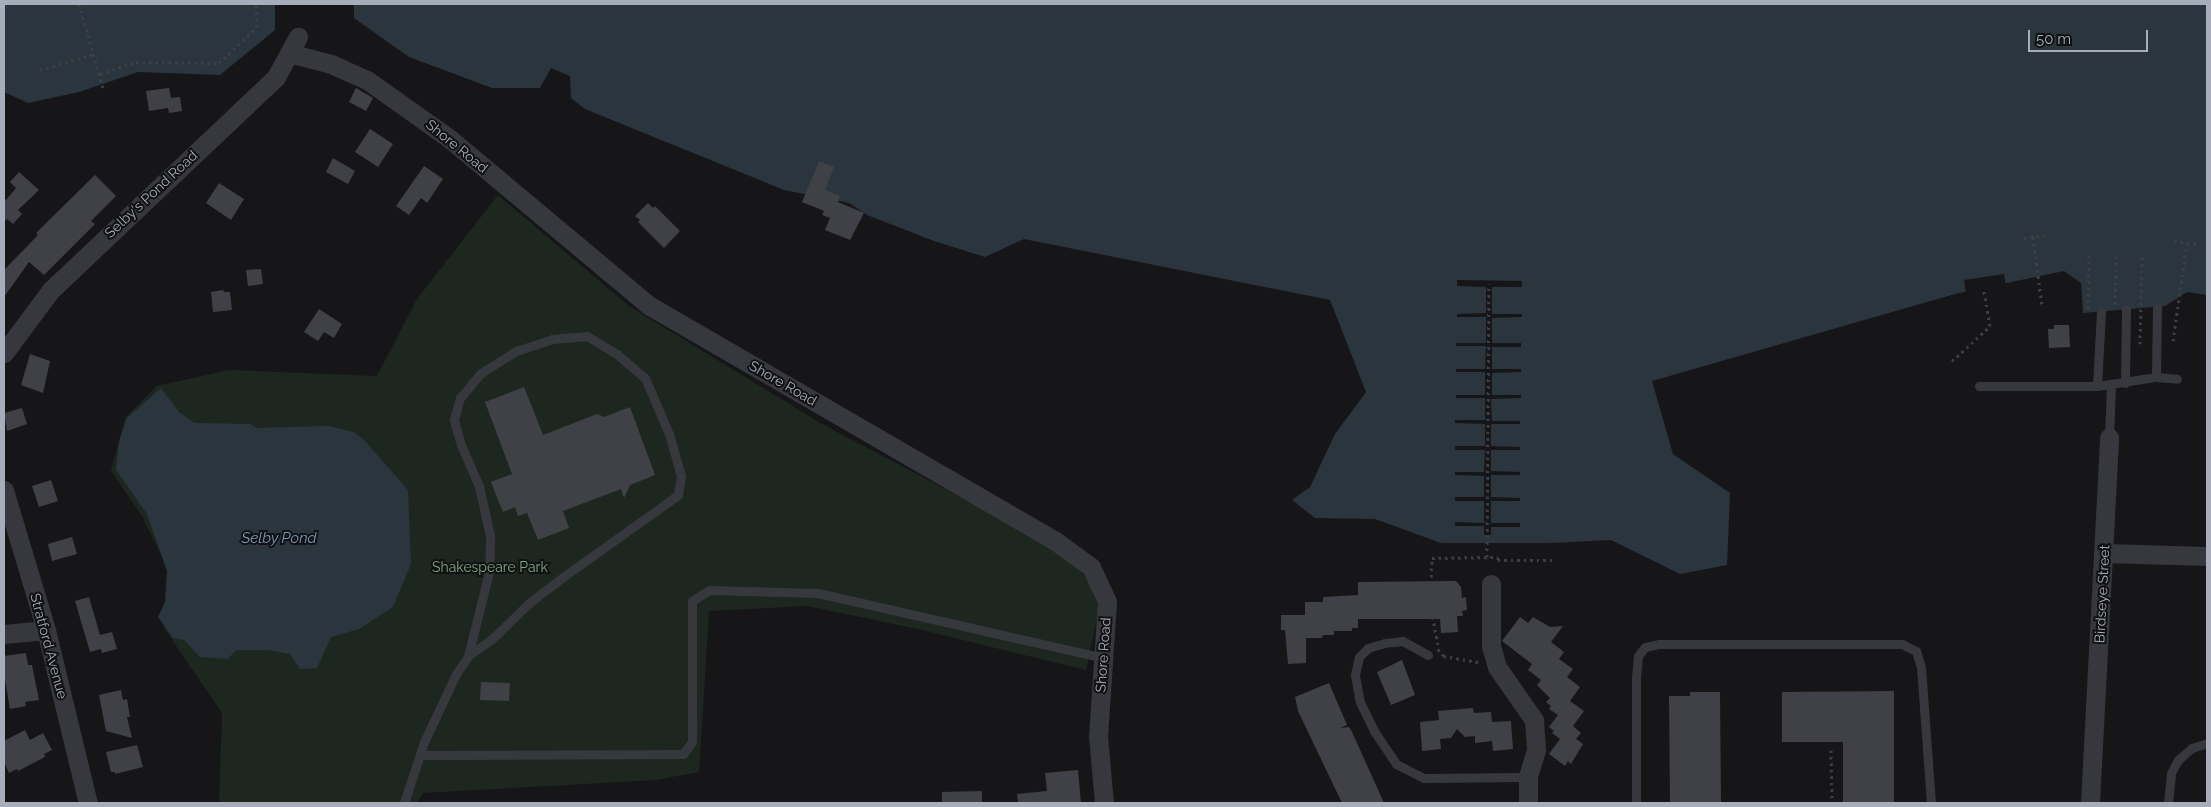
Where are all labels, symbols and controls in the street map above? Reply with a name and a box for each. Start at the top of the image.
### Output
scale bar [2031,20,2151,52]
text: 50 m [2036,30,2071,48]
street label: Shore Road [423,116,491,176]
street label: Selby's Pond Road [101,147,201,241]
street label: Shore Road [746,357,820,409]
water label: Selby Pond [241,530,317,548]
street label: Birdseye Street [2091,544,2113,644]
park label: Shakespeare Park [432,559,548,575]
street label: Stratford Avenue [27,591,71,701]
street label: Shore Road [1092,617,1114,693]

